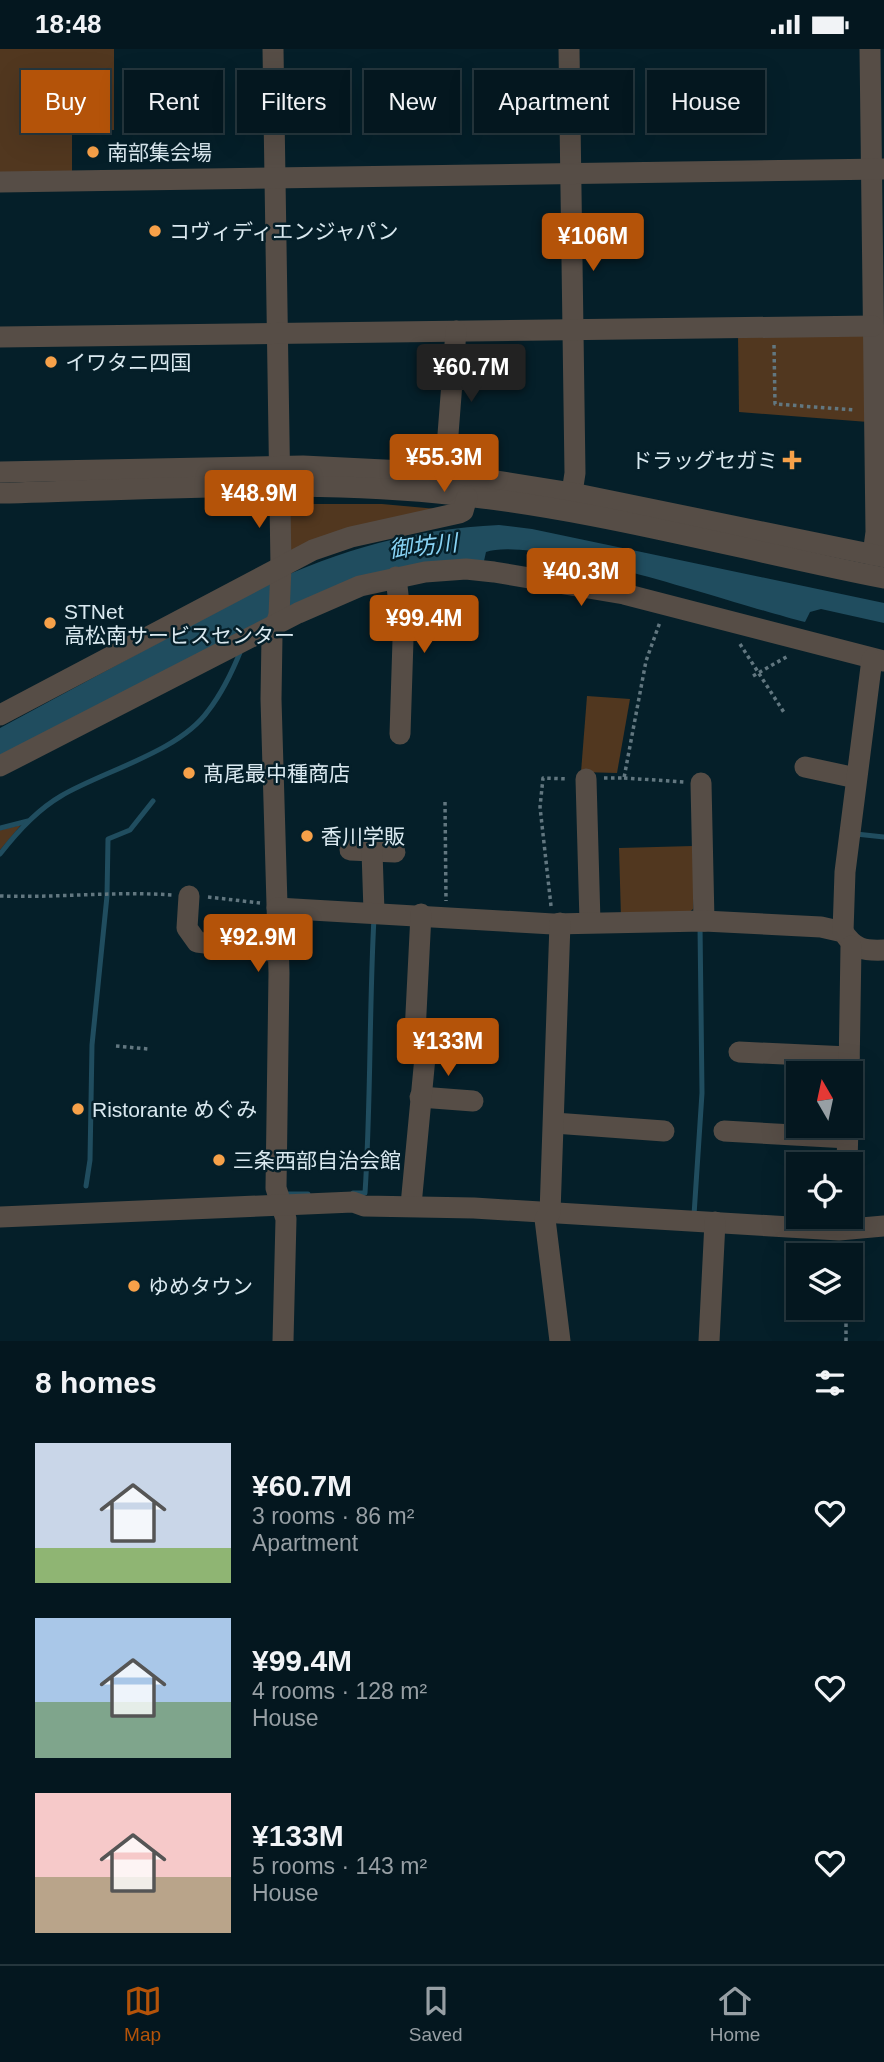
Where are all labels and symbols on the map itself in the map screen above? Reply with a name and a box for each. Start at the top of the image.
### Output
place label: 南部集会場 [107,141,212,164]
marker: 南部集会場 [85,144,101,160]
pin: ¥106M [544,213,642,273]
place label: コヴィディエンジャパン [169,220,399,243]
marker: コヴィディエンジャパン [147,223,163,239]
pin: ¥60.7M [414,345,528,404]
place label: イワタニ四国 [65,351,191,374]
marker: イワタニ四国 [43,354,59,370]
pin: ¥55.3M [387,435,501,494]
place label: ドラッグセガミ [631,449,778,472]
marker: ドラッグセガミ [784,452,800,468]
pin: ¥48.9M [202,470,316,530]
water label: 御坊川 [387,529,462,563]
pin: ¥40.3M [524,549,638,608]
pin: ¥99.4M [367,595,481,655]
place label: STNet 高松南サービスセンター [64,600,295,647]
marker: STNet 高松南サービスセンター [42,615,58,631]
place label: 髙尾最中種商店 [203,762,350,785]
marker: 髙尾最中種商店 [181,765,197,781]
place label: 香川学販 [321,825,405,848]
marker: 香川学販 [299,828,315,844]
pin: ¥92.9M [201,915,315,974]
pin: ¥133M [399,1019,497,1078]
north arrow [786,1061,863,1137]
place label: Ristorante めぐみ [92,1098,257,1121]
marker: Ristorante めぐみ [70,1101,86,1117]
place label: 三条西部自治会館 [233,1149,401,1172]
marker: 三条西部自治会館 [211,1152,227,1168]
place label: ゆめタウン [148,1275,253,1298]
marker: ゆめタウン [126,1278,142,1294]

